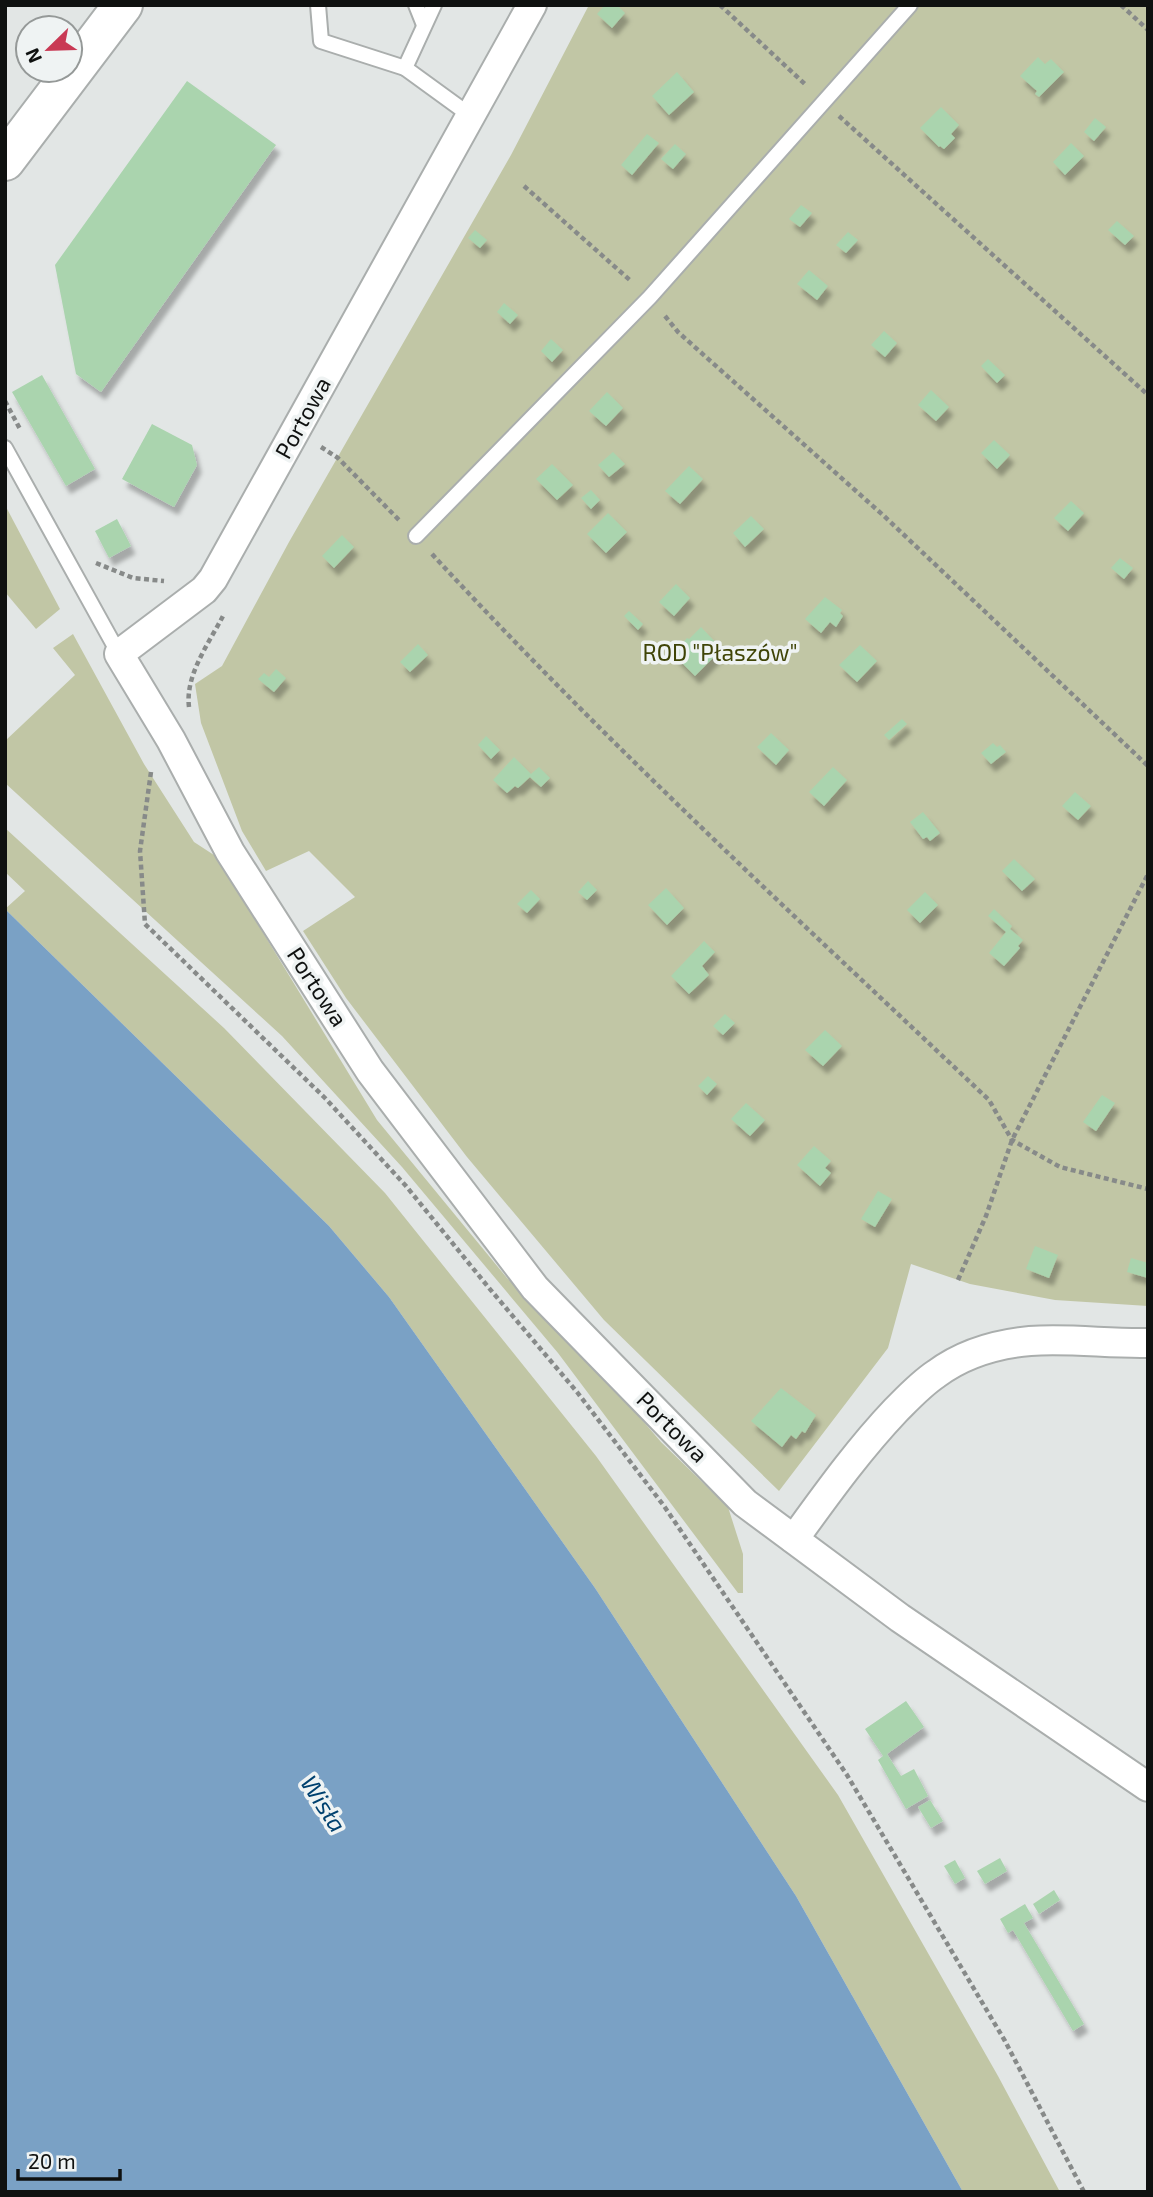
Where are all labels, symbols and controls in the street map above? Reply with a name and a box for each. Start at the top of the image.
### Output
north arrow [14,14,84,84]
text: N [20,45,46,67]
street label: Portowa [268,372,336,463]
park label: ROD "Płaszów" [642,638,798,666]
street label: Portowa [282,942,354,1031]
street label: Portowa [631,1385,714,1468]
water label: Wisła [295,1769,353,1837]
scale bar [18,2138,119,2182]
text: 20 m [28,2148,76,2173]

